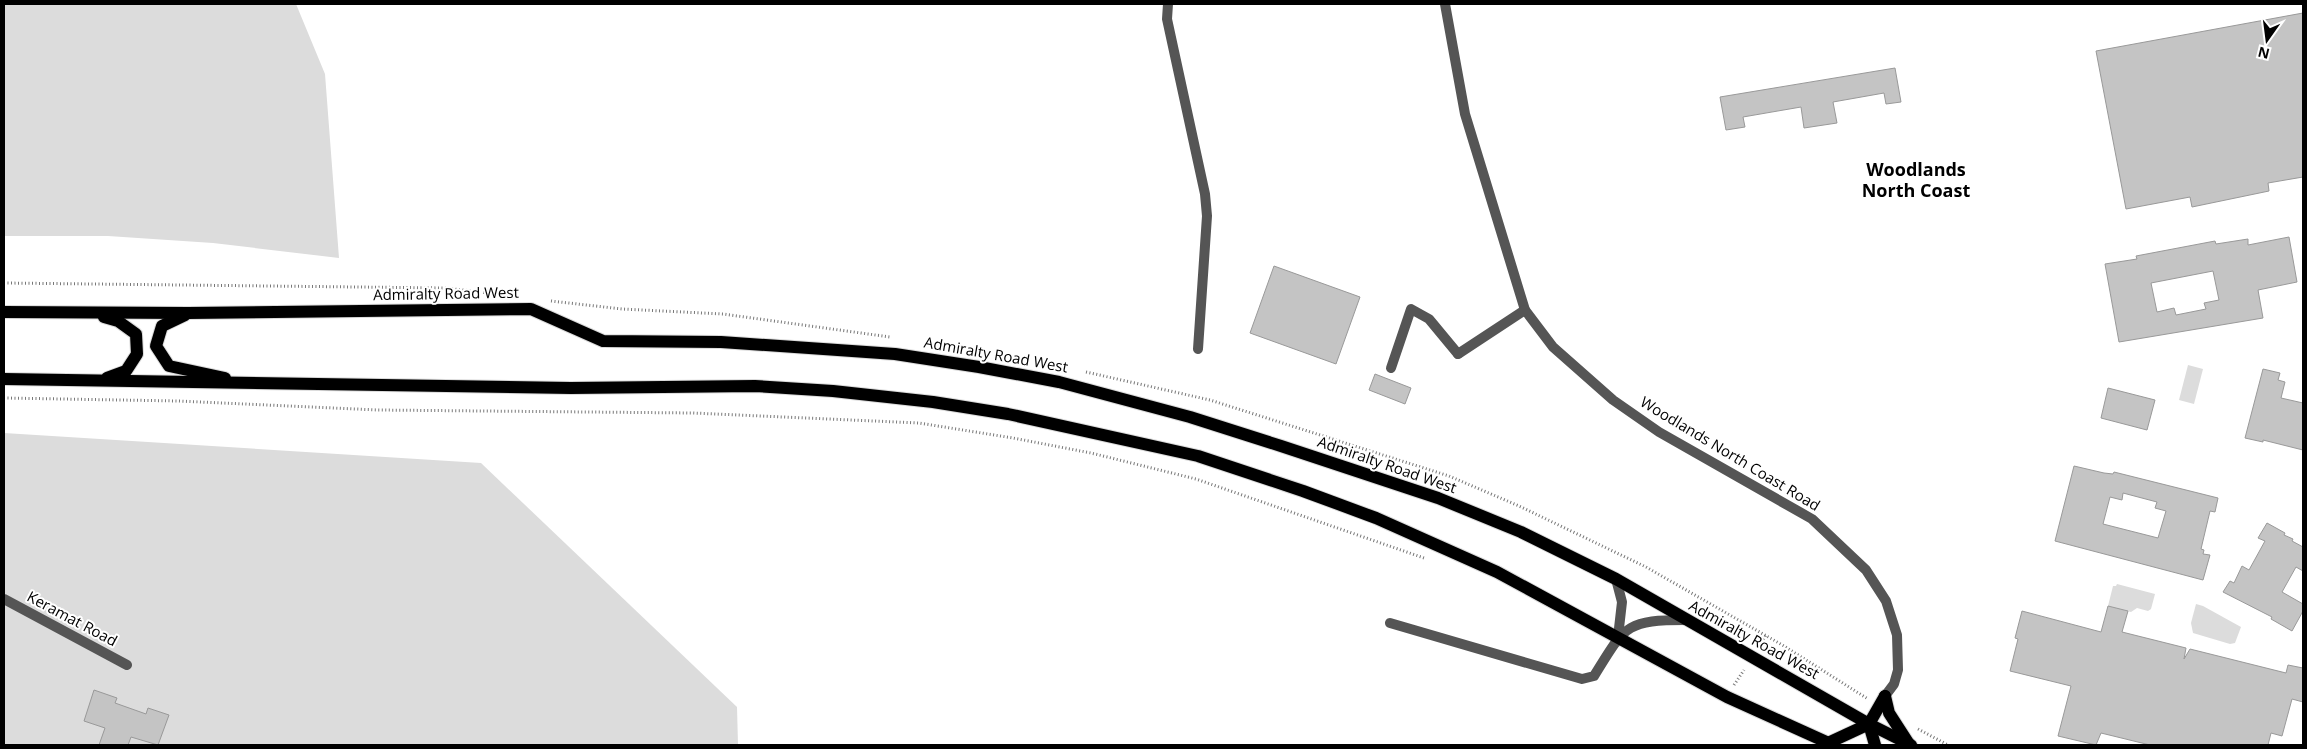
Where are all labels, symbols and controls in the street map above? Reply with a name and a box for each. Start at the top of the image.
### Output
north arrow [2242,15,2292,65]
text: N [2256,43,2272,64]
district label: Woodlands North Coast [1862,157,1970,202]
street label: Admiralty Road West [373,282,519,304]
street label: Admiralty Road West [923,332,1070,377]
street label: Woodlands North Coast Road [1637,391,1824,515]
street label: Admiralty Road West [1315,431,1460,497]
street label: Keramat Road [24,586,121,650]
street label: Admiralty Road West [1686,595,1823,683]

